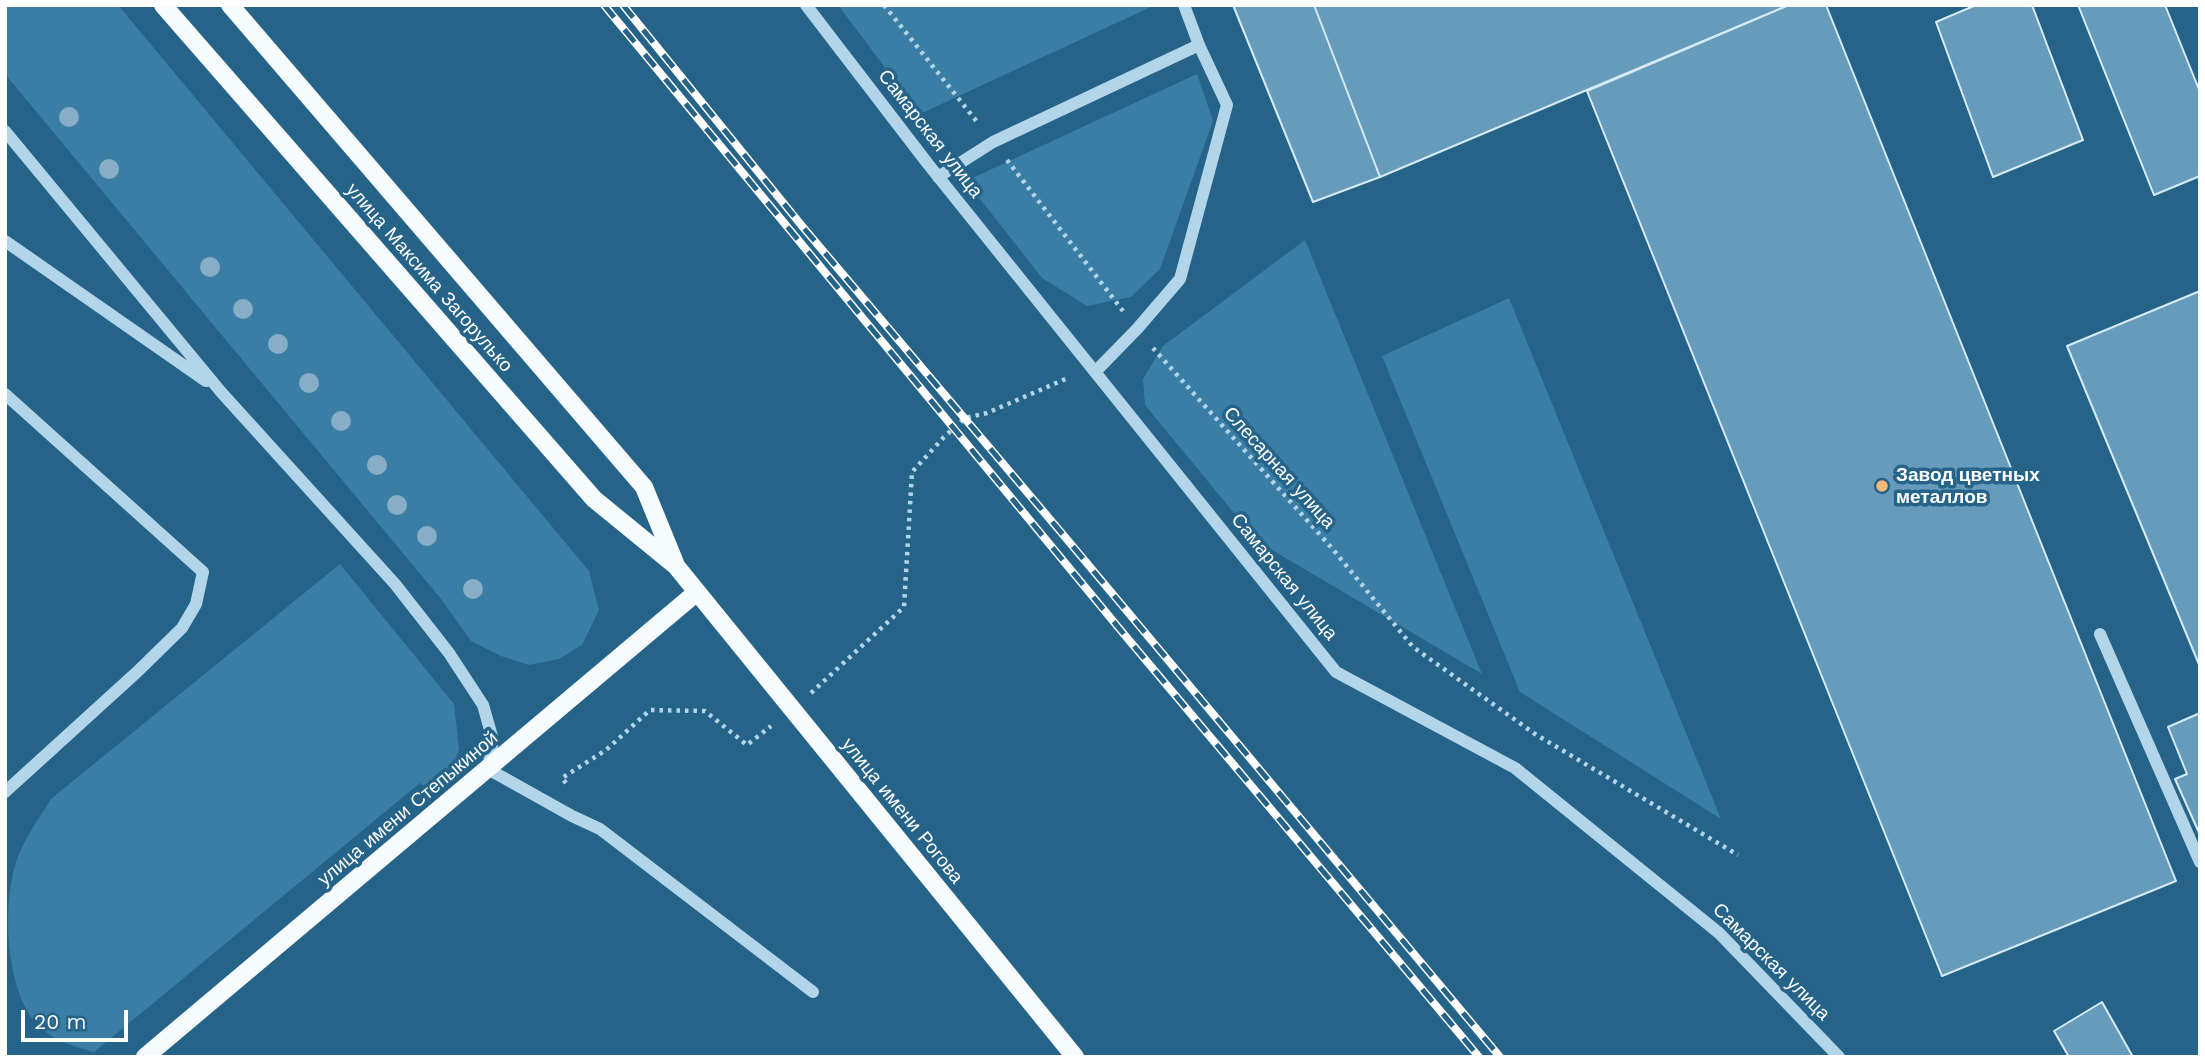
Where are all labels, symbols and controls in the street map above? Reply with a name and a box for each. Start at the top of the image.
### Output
street label: Самарская улица [873,65,987,203]
street label: улица Максима Загорулько [341,179,517,377]
street label: Слесарная улица [1218,402,1340,534]
place label: Завод цветных металлов [1896,464,2040,508]
marker: Завод цветных металлов [1874,478,1890,494]
street label: Самарская улица [1226,509,1342,645]
street label: улица имени Степыкиной [313,727,503,891]
street label: улица имени Рогова [836,734,968,888]
street label: Самарская улица [1708,899,1834,1025]
scale bar [24,996,131,1040]
text: 20 m [34,1009,86,1034]

